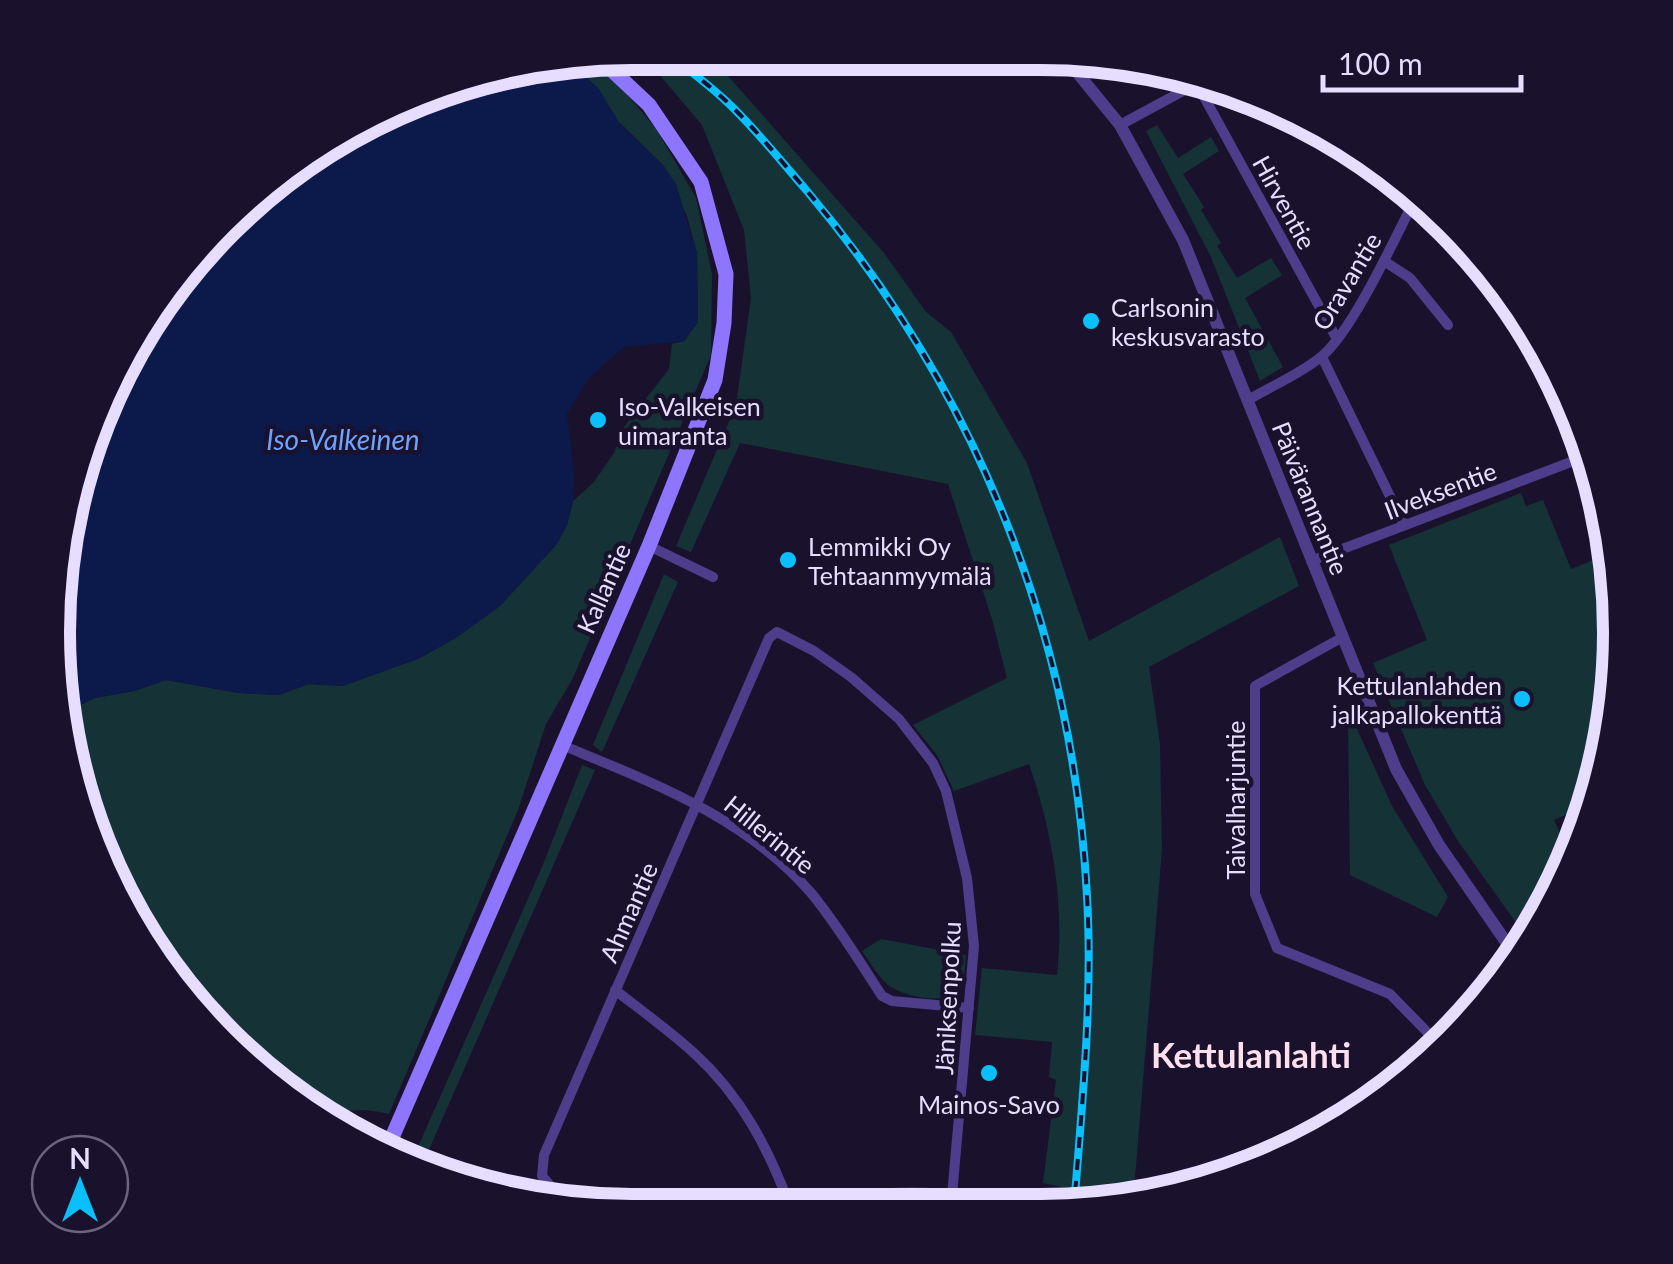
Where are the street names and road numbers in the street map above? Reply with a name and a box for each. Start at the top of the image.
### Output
street label: Hirventie [1247,150,1323,254]
street label: Oravantie [1305,227,1387,335]
street label: Päivärannantie [1267,417,1355,579]
street label: Ilveksentie [1380,455,1500,525]
street label: Kallantie [570,538,636,638]
street label: Taivalharjuntie [1220,720,1250,880]
street label: Hillerintie [719,789,821,879]
street label: Ahmantie [593,857,663,967]
street label: Jäniksenpolku [928,920,966,1076]

